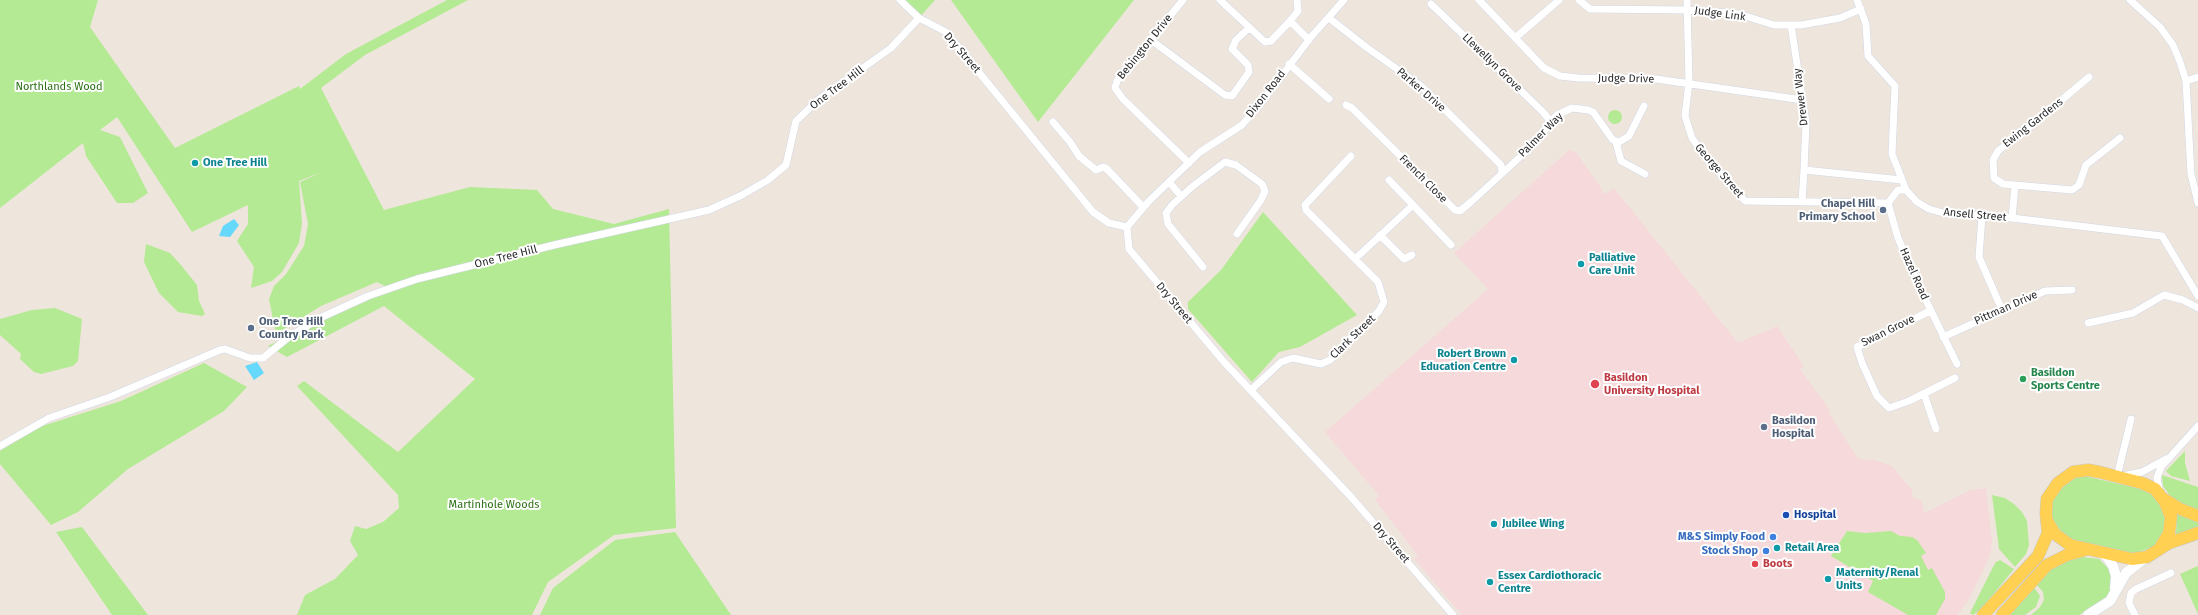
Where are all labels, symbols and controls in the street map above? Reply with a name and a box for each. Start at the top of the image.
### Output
street label: Judge Link [1694,4,1746,24]
street label: Bebington Drive [1115,12,1175,82]
street label: Dry Street [941,30,983,76]
street label: Llewellyn Grove [1459,31,1525,95]
street label: One Tree Hill [807,63,867,113]
street label: Parker Drive [1394,65,1448,115]
street label: Drewer Way [1791,67,1811,127]
street label: Dixon Road [1243,68,1289,120]
street label: Judge Drive [1598,72,1654,86]
park label: Northlands Wood [15,80,103,94]
street label: Ewing Gardens [2000,95,2066,151]
street label: Palmer Way [1516,110,1566,160]
street label: George Street [1692,141,1746,201]
street label: French Close [1396,152,1450,206]
place label: One Tree Hill [203,156,267,170]
marker: One Tree Hill [190,158,200,168]
place label: Chapel Hill Primary School [1799,197,1875,223]
marker: Chapel Hill Primary School [1878,205,1888,215]
street label: Ansell Street [1943,206,2007,224]
street label: One Tree Hill [473,243,539,271]
street label: Hazel Road [1897,246,1931,302]
place label: Palliative Care Unit [1589,251,1636,277]
marker: Palliative Care Unit [1576,259,1586,269]
street label: Dry Street [1153,280,1195,326]
street label: Pittman Drive [1972,288,2040,328]
street label: Clark Street [1328,312,1378,362]
street label: Swan Grove [1859,312,1917,350]
place label: One Tree Hill Country Park [259,315,324,341]
marker: One Tree Hill Country Park [246,323,256,333]
place label: Robert Brown Education Centre [1421,347,1506,373]
marker: Robert Brown Education Centre [1509,355,1519,365]
place label: Basildon Sports Centre [2031,366,2100,392]
place label: Basildon University Hospital [1604,371,1699,397]
marker: Basildon Sports Centre [2018,374,2028,384]
marker: Basildon University Hospital [1589,378,1601,390]
place label: Basildon Hospital [1772,414,1816,440]
marker: Basildon Hospital [1759,422,1769,432]
park label: Martinhole Woods [449,498,539,512]
place label: Hospital [1794,508,1836,522]
marker: Hospital [1781,510,1791,520]
place label: Jubilee Wing [1502,517,1564,531]
marker: Jubilee Wing [1489,519,1499,529]
street label: Dry Street [1370,520,1412,566]
place label: M&S Simply Food [1678,530,1765,544]
marker: M&S Simply Food [1768,532,1778,542]
place label: Retail Area [1785,541,1839,555]
marker: Retail Area [1772,543,1782,553]
place label: Stock Shop [1702,544,1758,558]
marker: Stock Shop [1761,546,1771,556]
place label: Boots [1763,557,1792,571]
marker: Boots [1750,559,1760,569]
place label: Maternity/Renal Units [1836,566,1918,592]
place label: Essex Cardiothoracic Centre [1498,569,1602,595]
marker: Maternity/Renal Units [1823,574,1833,584]
marker: Essex Cardiothoracic Centre [1485,577,1495,587]

